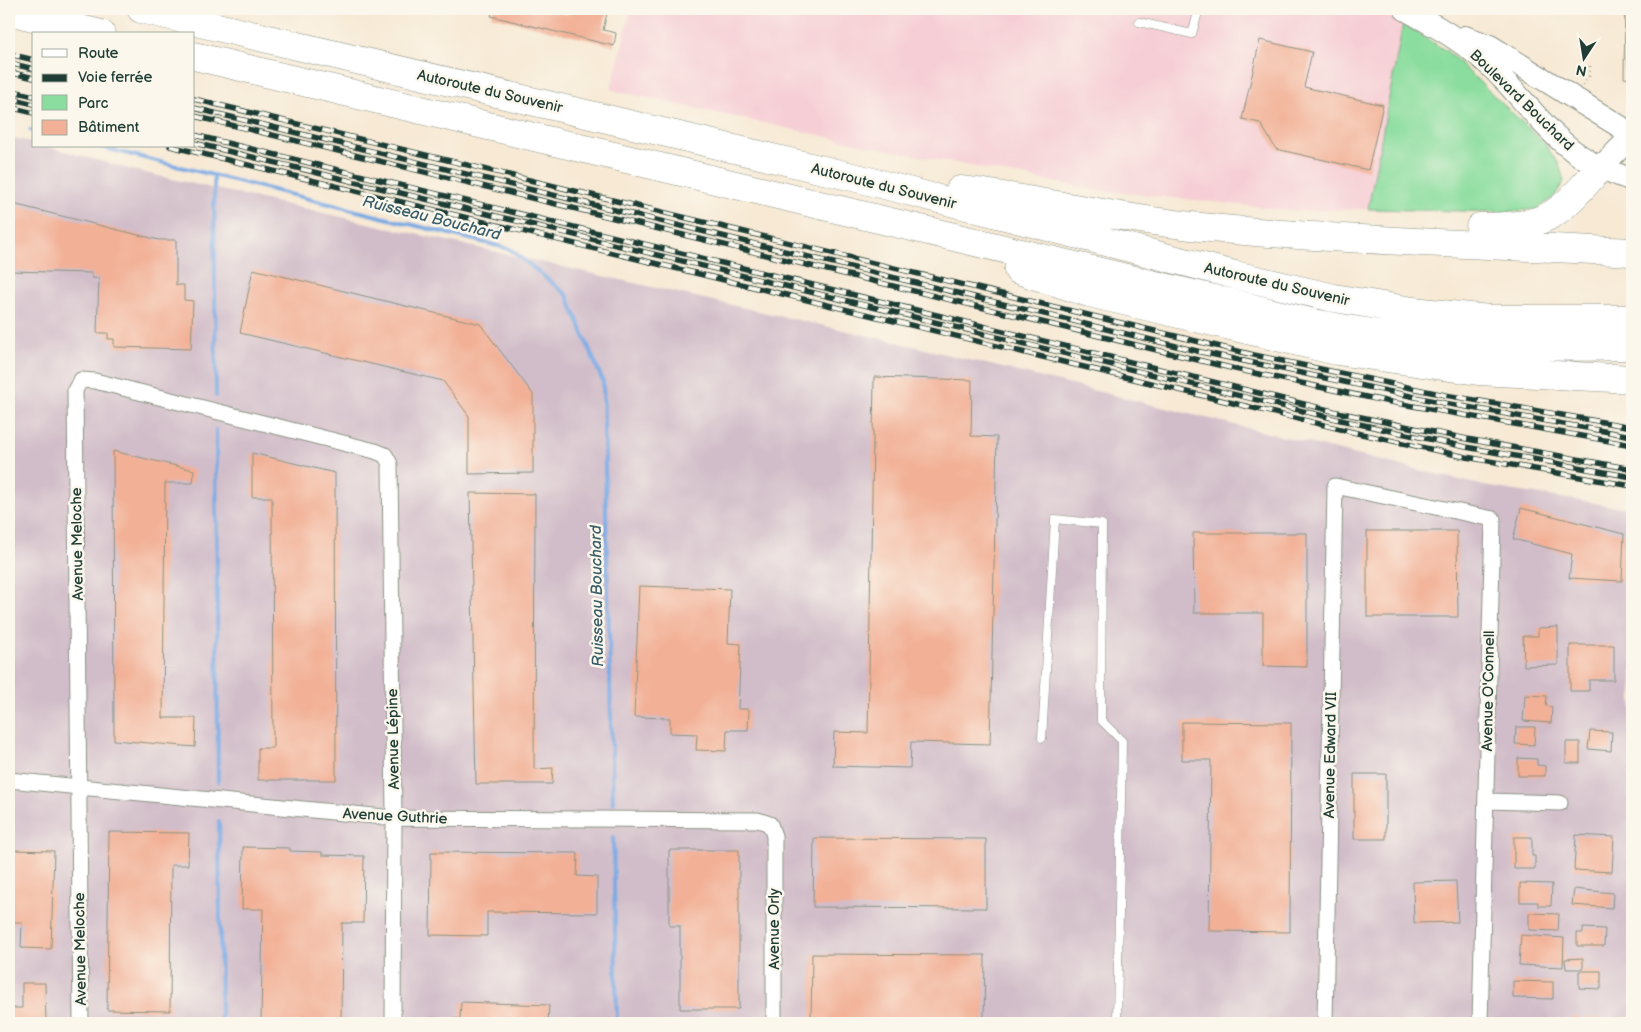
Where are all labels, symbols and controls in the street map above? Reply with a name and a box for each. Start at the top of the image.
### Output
legend [32,32,195,148]
north arrow [1558,32,1608,82]
text: Route [78,44,119,63]
street label: Boulevard Bouchard [1465,46,1578,155]
text: N [1574,61,1588,80]
street label: Autoroute du Souvenir [415,65,565,118]
text: Voie ferrée [78,68,153,87]
text: Parc [78,94,108,113]
text: Bâtiment [78,118,140,137]
street label: Autoroute du Souvenir [809,159,959,214]
water label: Ruisseau Bouchard [361,192,503,245]
street label: Autoroute du Souvenir [1202,258,1352,311]
street label: Avenue Meloche [67,487,88,601]
water label: Ruisseau Bouchard [587,524,608,667]
street label: Avenue O'Connell [1478,630,1499,752]
street label: Avenue Lépine [383,688,404,790]
street label: Avenue Edward VII [1320,691,1341,818]
street label: Avenue Guthrie [342,804,448,829]
street label: Avenue Orly [765,888,784,970]
street label: Avenue Meloche [70,892,91,1006]

